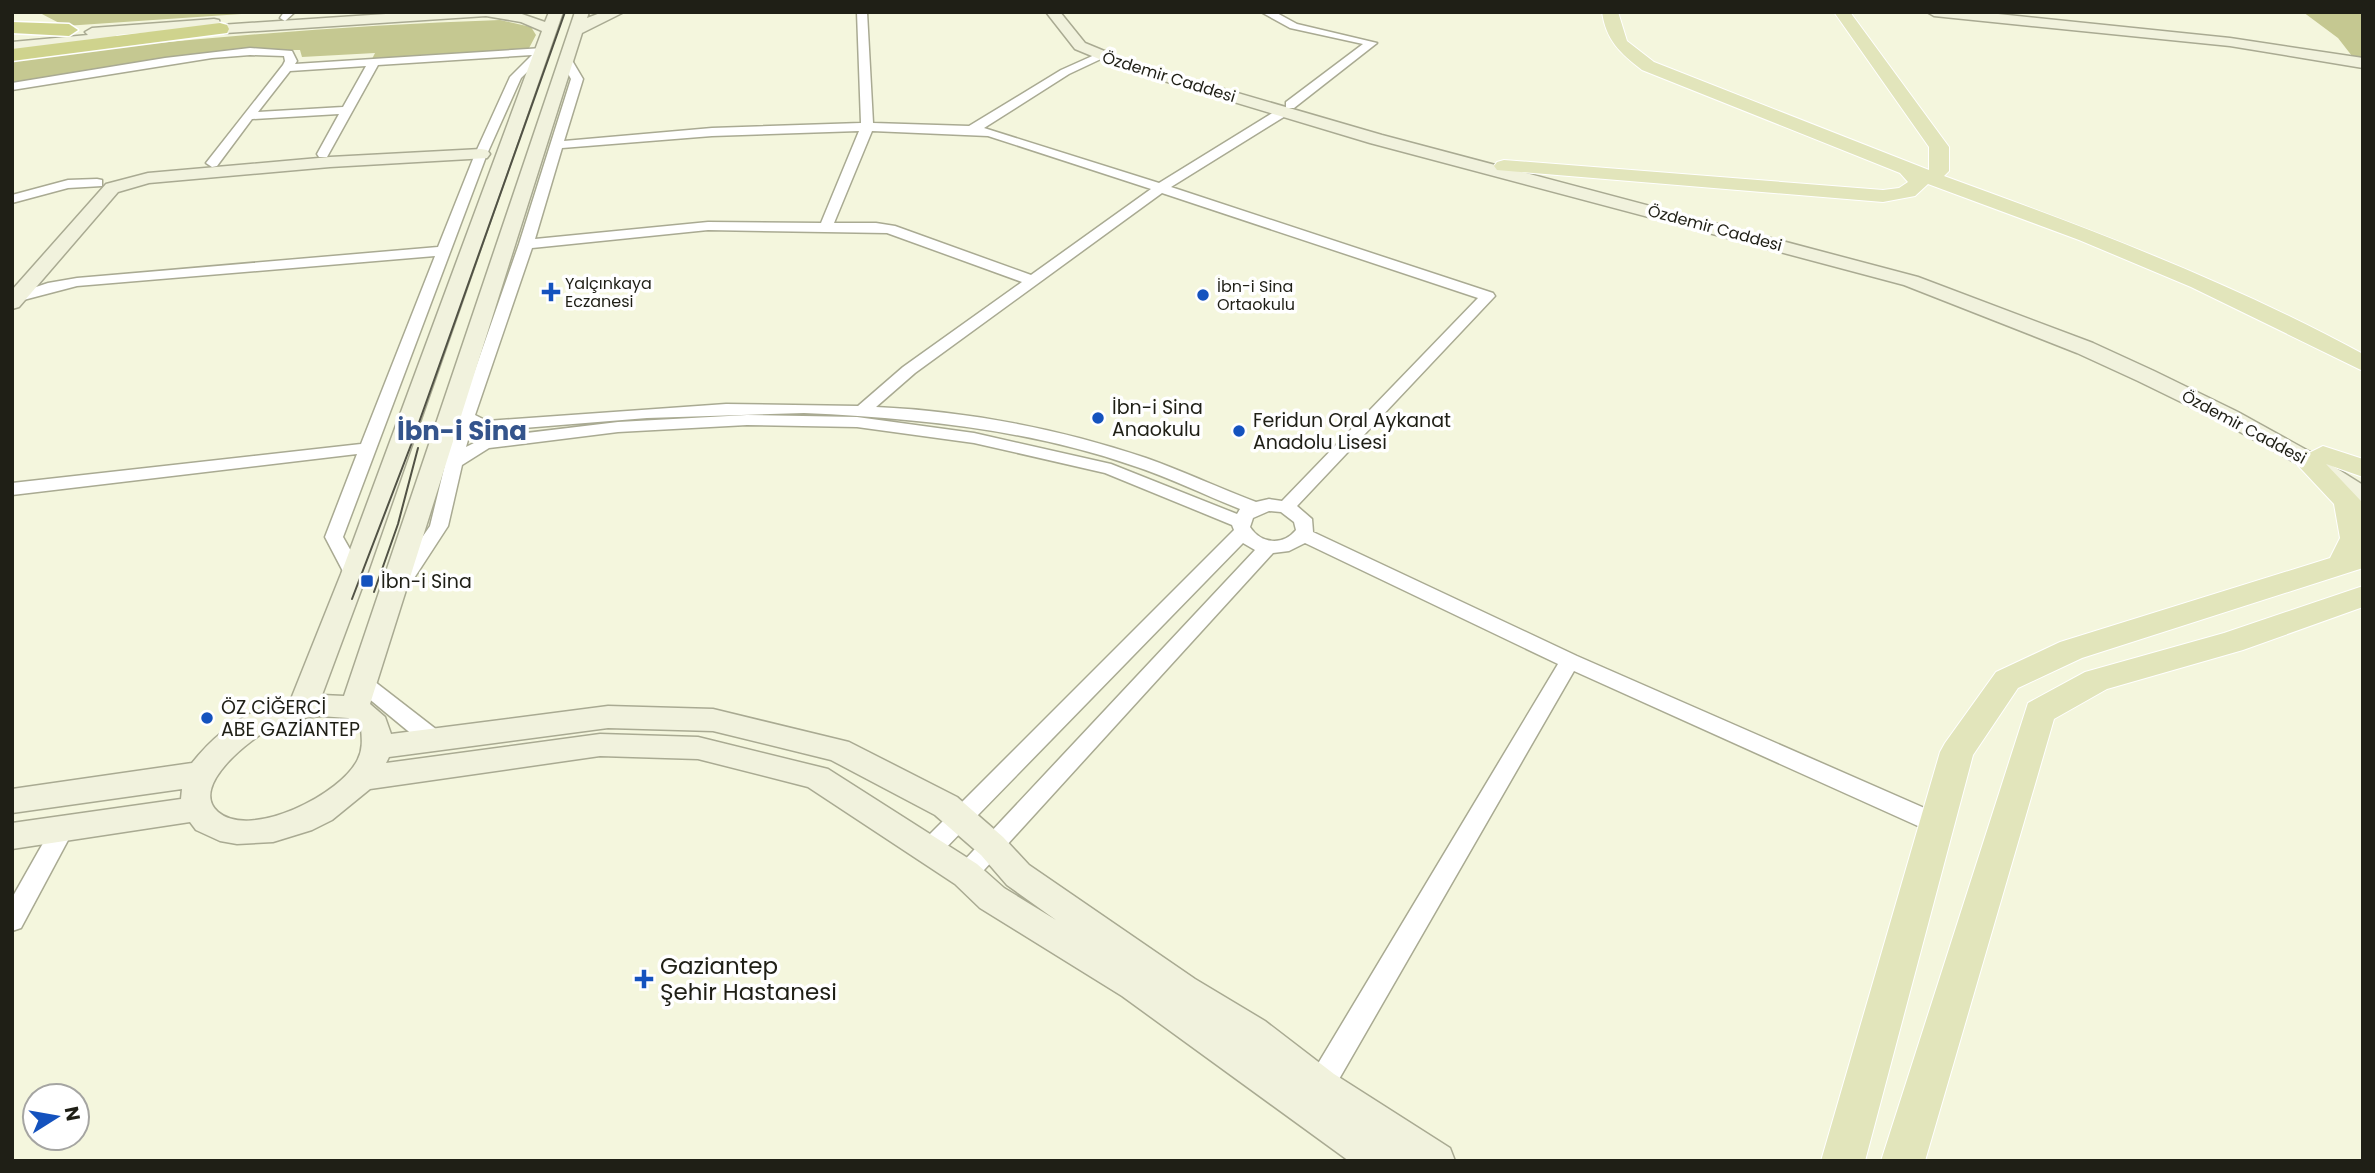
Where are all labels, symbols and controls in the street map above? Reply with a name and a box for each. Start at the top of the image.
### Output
street label: Özdemir Caddesi [1100,46,1238,108]
street label: Özdemir Caddesi [1645,199,1785,257]
place label: Yalçınkaya Eczanesi [565,272,652,313]
place label: İbn-i Sina Ortaokulu [1217,275,1295,316]
marker: Yalçınkaya Eczanesi [543,284,559,300]
marker: İbn-i Sina Ortaokulu [1195,287,1211,303]
street label: Özdemir Caddesi [2178,384,2310,470]
place label: İbn-i Sina Anaokulu [1112,394,1203,443]
place label: Feridun Oral Aykanat Anadolu Lisesi [1253,407,1451,456]
marker: İbn-i Sina Anaokulu [1090,410,1106,426]
district label: İbn-i Sina [397,413,527,449]
marker: Feridun Oral Aykanat Anadolu Lisesi [1231,423,1247,439]
place label: İbn-i Sina [381,568,472,595]
marker: İbn-i Sina [359,573,375,589]
place label: ÖZ CİĞERCİ ABE GAZİANTEP [221,694,360,743]
marker: ÖZ CİĞERCİ ABE GAZİANTEP [199,710,215,726]
place label: Gaziantep Şehir Hastanesi [660,950,837,1008]
marker: Gaziantep Şehir Hastanesi [634,969,654,989]
north arrow [21,1082,91,1152]
text: N [58,1104,87,1123]

